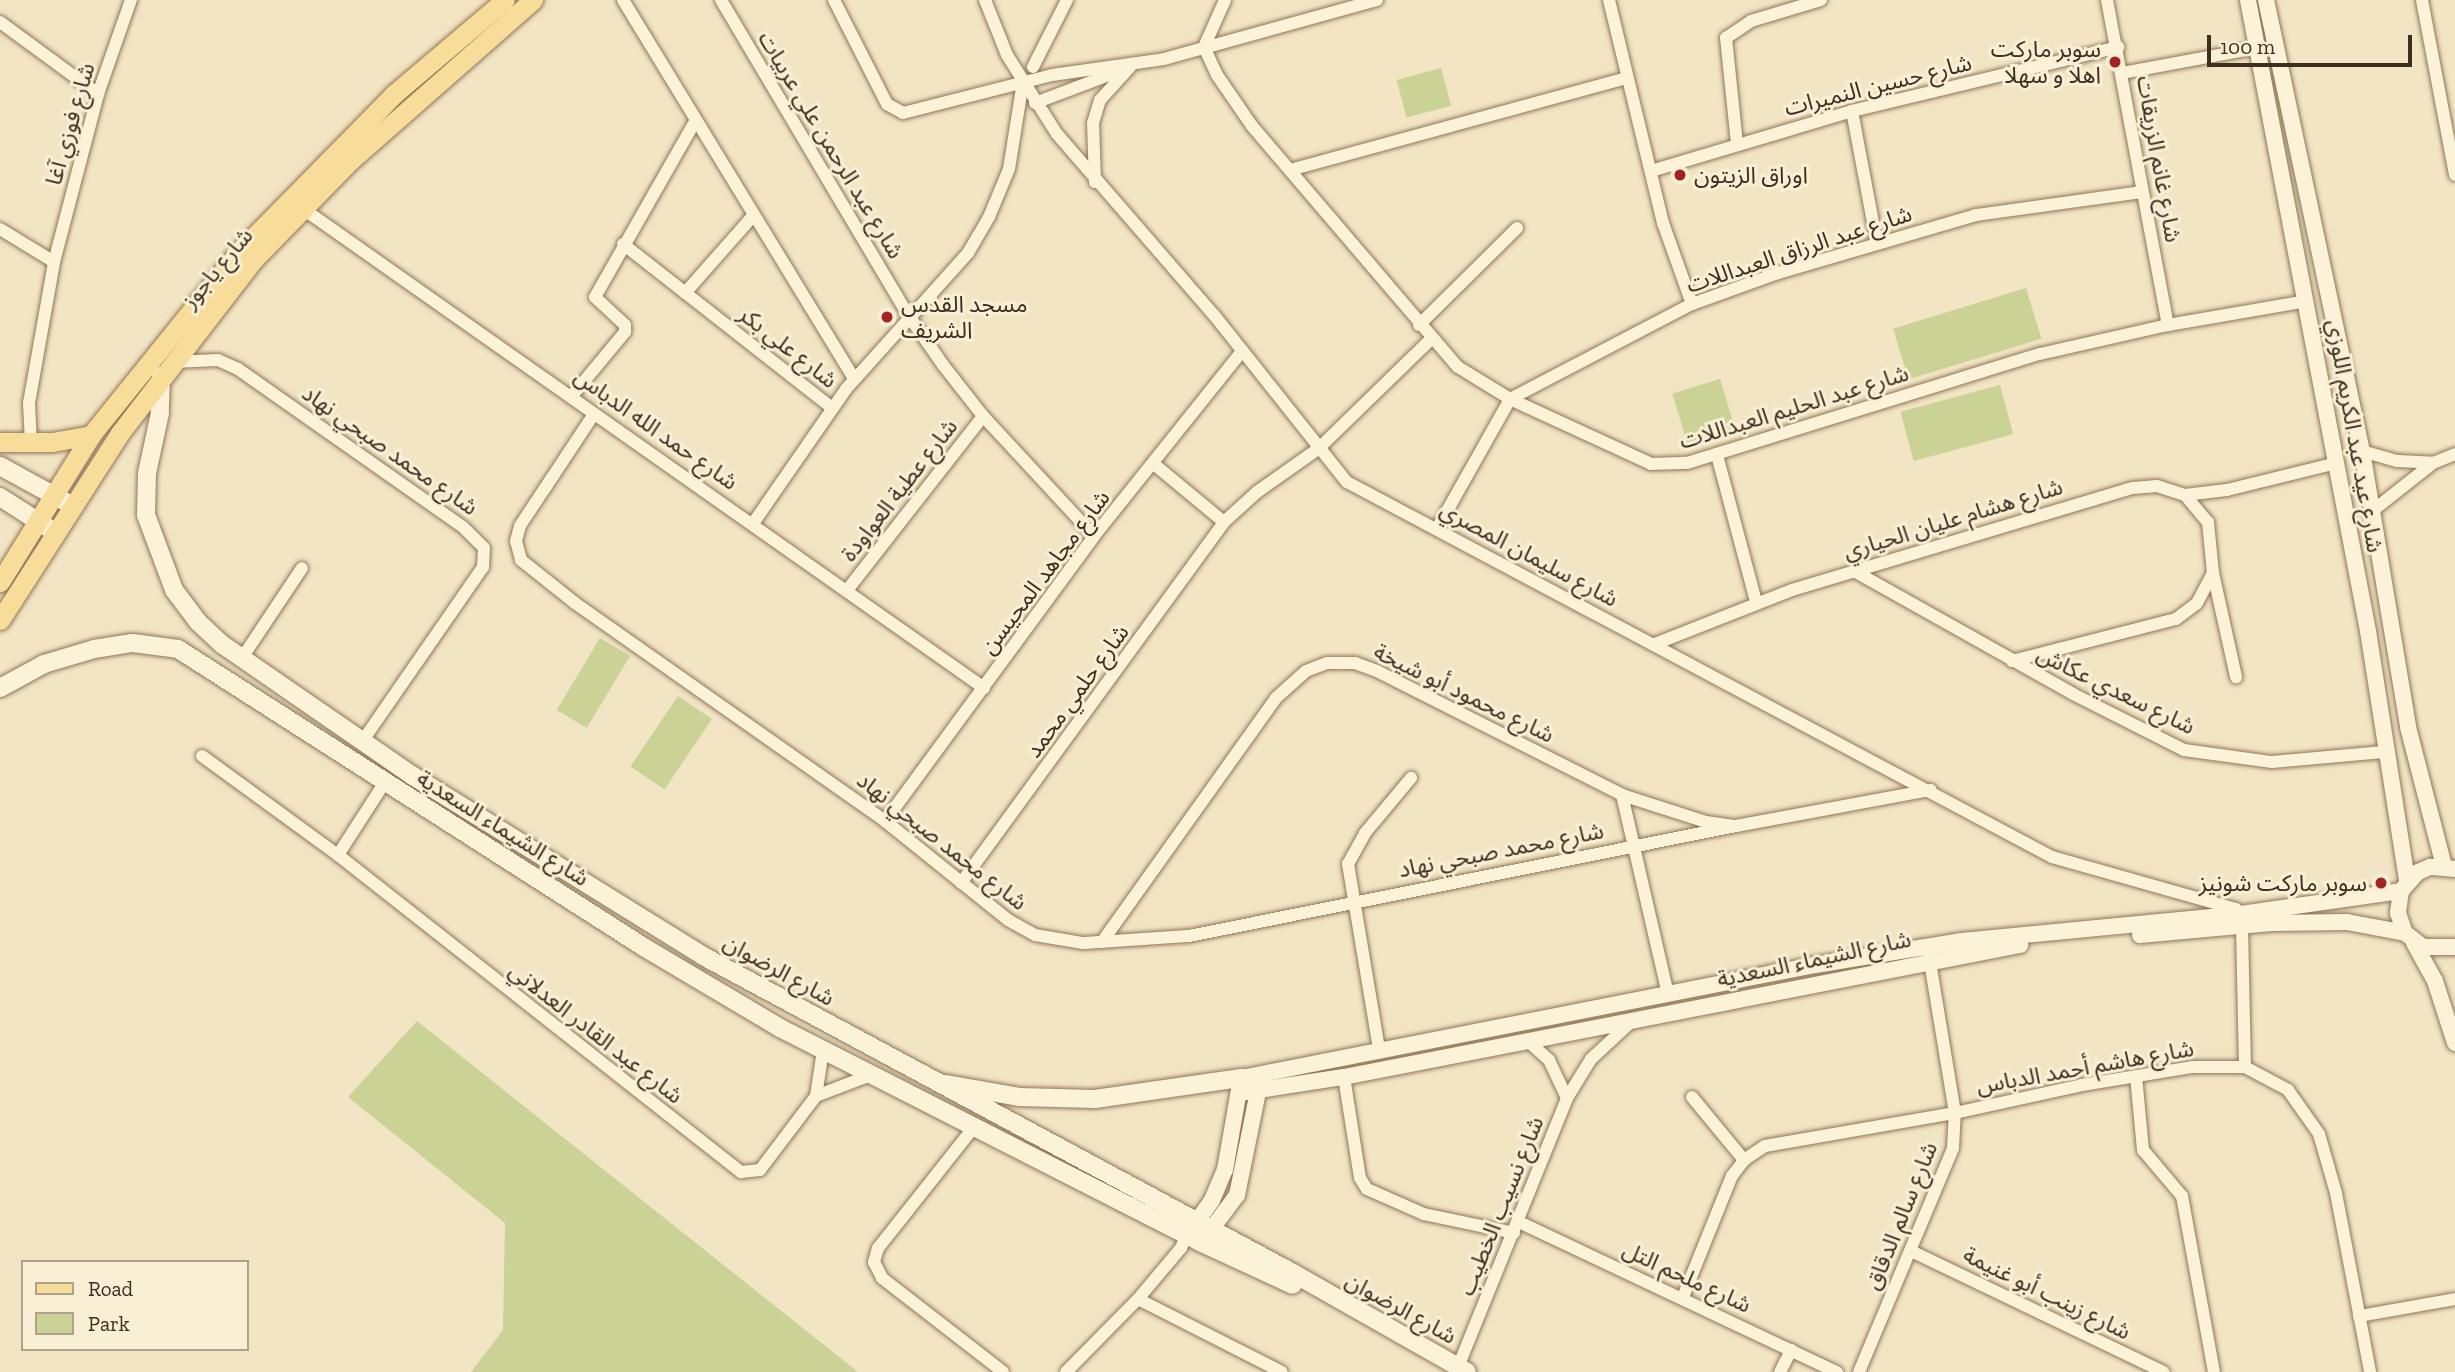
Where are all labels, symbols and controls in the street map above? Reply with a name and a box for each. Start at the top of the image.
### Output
scale bar [2210,21,2415,65]
street label: شارع عبد الرحمن علي عربيات [752,26,910,264]
text: 100 m [2220,34,2275,59]
place label: سوبر ماركت اهلا و سهلا [1991,35,2101,89]
street label: شارع حسين النميرات [1782,48,1974,122]
marker: سوبر ماركت اهلا و سهلا [2107,54,2123,70]
street label: شارع فوزي آغا [39,60,101,188]
street label: شارع غانم الزريقات [2131,74,2187,244]
place label: اوراق الزيتون [1694,161,1808,189]
marker: اوراق الزيتون [1672,167,1688,183]
street label: شارع عبد الرزاق العبداللات [1683,199,1915,299]
street label: شارع ياجوز [175,222,259,314]
place label: مسجد القدس الشريف [901,290,1028,344]
street label: شارع علي بكر [733,300,843,394]
marker: مسجد القدس الشريف [879,309,895,325]
street label: شارع عيد عبد الكريم اللوزي [2321,317,2389,555]
street label: شارع عبد الحليم العبداللات [1676,359,1912,455]
street label: شارع حمد الله الدباس [569,362,743,496]
street label: شارع محمد صبحي نهاد [297,379,483,521]
street label: شارع عطية العواودة [835,413,963,567]
street label: شارع هشام عليان الحياري [1840,472,2066,566]
street label: شارع مجاهد المحيسن [974,484,1116,660]
street label: شارع سليمان المصري [1435,495,1623,613]
street label: شارع حلمي محمد [1019,619,1135,763]
street label: شارع محمود أبو شيخة [1369,637,1559,749]
street label: شارع سعدي عكاش [2032,640,2200,740]
street label: شارع الشيماء السعدية [412,764,594,892]
street label: شارع محمد صبحي نهاد [851,766,1033,916]
street label: شارع محمد صبحي نهاد [1396,817,1606,883]
place label: سوبر ماركت شونيز [2199,869,2367,897]
marker: سوبر ماركت شونيز [2373,875,2389,891]
street label: شارع الشيماء السعدية [1715,925,1913,993]
street label: شارع الرضوان [719,928,839,1012]
street label: شارع عبد القادر العدلاني [503,956,689,1110]
street label: شارع هاشم أحمد الدباس [1974,1034,2196,1100]
street label: شارع نسيب الخطيب [1452,1112,1550,1300]
street label: شارع سالم الدقاق [1859,1138,1943,1294]
street label: شارع ملحم التل [1618,1235,1756,1319]
street label: شارع زينب أبو غنيمة [1959,1240,2135,1346]
legend [21,1260,248,1351]
street label: شارع الرضوان [1341,1266,1461,1350]
text: Road [88,1276,133,1301]
text: Park [88,1311,130,1336]

